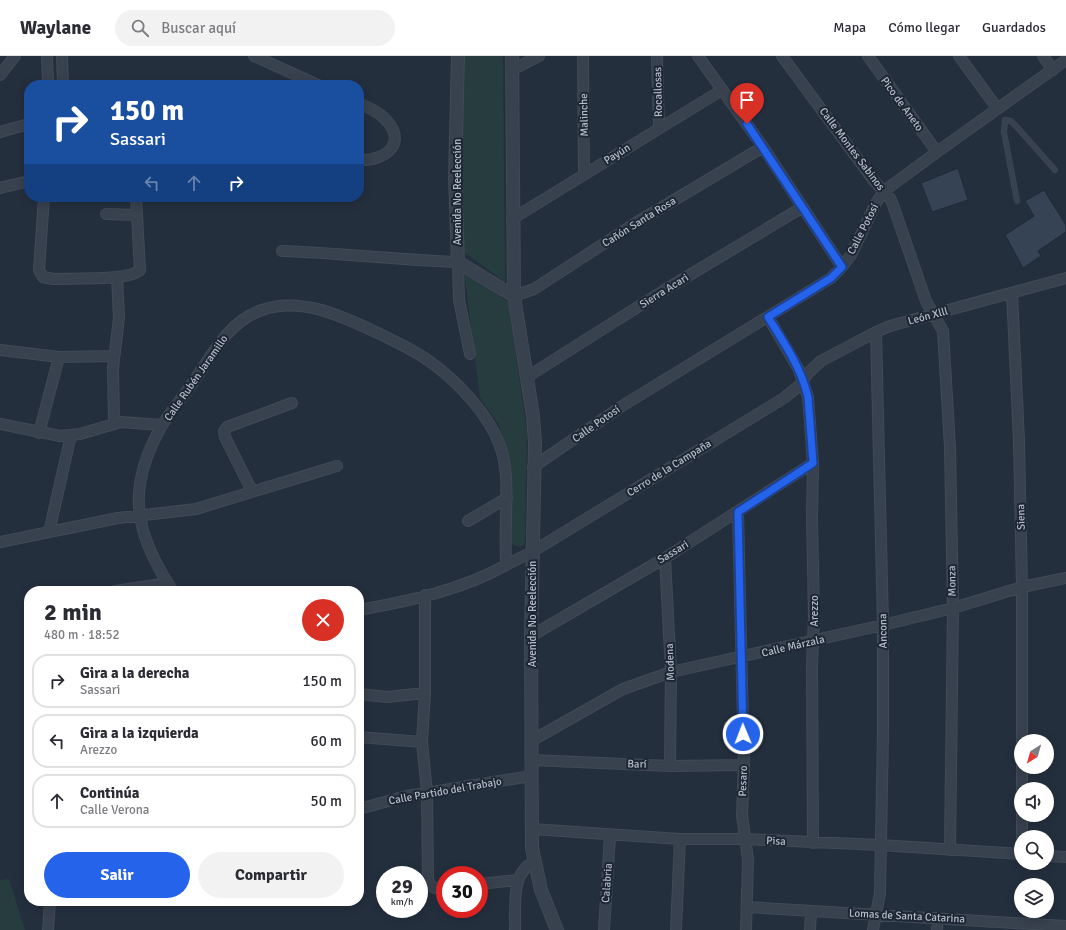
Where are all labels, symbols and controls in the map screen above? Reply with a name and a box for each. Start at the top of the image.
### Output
search box [115,10,395,46]
text: Waylane [20,16,91,40]
icon: search [129,17,151,39]
text: Buscar aquí [161,19,236,37]
text: Mapa [833,19,866,36]
text: Cómo llegar [888,19,960,36]
text: Guardados [982,19,1046,36]
street label: Rocallosas [651,67,665,117]
street label: Pico de Aneto [878,74,926,134]
pin [730,83,764,124]
icon: arrive [736,89,758,111]
street label: Malinche [577,93,591,137]
text: 150 m [110,94,184,128]
icon: right [44,96,96,148]
street label: Calle Montes Sabinos [817,105,888,193]
text: Sassari [110,128,166,150]
street label: Avenida No Reelección [451,139,464,245]
street label: Payún [601,141,633,167]
icon: left [141,172,163,194]
icon: ahead [183,172,205,194]
icon: right [225,172,247,194]
street label: Cañón Santa Rosa [600,194,679,250]
street label: Calle Potosí [845,201,881,257]
street label: Sierra Acari [637,271,691,311]
street label: León Xlll [907,304,949,328]
street label: Calle Rubén Jaramillo [161,332,231,423]
street label: Calle Potosí [570,403,622,445]
street label: Cerro de la Campaña [624,437,714,499]
street label: Siena [1014,503,1028,530]
street label: Sassari [655,538,691,566]
street label: Avenida No Reelección [526,561,539,667]
street label: Monza [945,565,959,597]
street label: Arezzo [808,595,821,627]
text: 2 min [44,597,102,627]
button: close [302,599,344,641]
street label: Ancona [876,613,890,649]
text: 480 m · 18:52 [44,627,120,643]
street label: Calle Márzala [760,632,826,660]
street label: Modena [663,643,677,681]
text: Gira a la derecha [80,664,190,682]
icon: right [46,670,68,692]
text: 150 m [302,672,342,690]
text: Sassari [80,682,120,698]
position arrow [722,713,764,755]
text: Gira a la izquierda [80,724,199,742]
icon: left [46,730,68,752]
text: 60 m [311,732,342,750]
north arrow [1014,734,1054,774]
map controls [1014,734,1054,918]
text: Arezzo [80,742,117,758]
street label: Barí [627,757,647,771]
street label: Pesaro [736,765,750,797]
street label: Calle Partido del Trabajo [387,775,503,807]
button: sound [1014,782,1054,822]
text: Continúa [80,784,139,802]
icon: ahead [46,790,68,812]
text: 50 m [311,792,342,810]
text: Calle Verona [80,802,149,818]
button: search [1014,830,1054,870]
street label: Pisa [766,834,787,848]
button: Salir [44,852,190,898]
button: Compartir [198,852,344,898]
street label: Calabria [599,862,615,903]
speed limit sign: 30 [436,866,488,918]
text: 29 [391,874,413,899]
button: layers [1014,878,1054,918]
text: km/h [391,896,413,908]
street label: Lomas de Santa Catarina [849,906,966,926]

